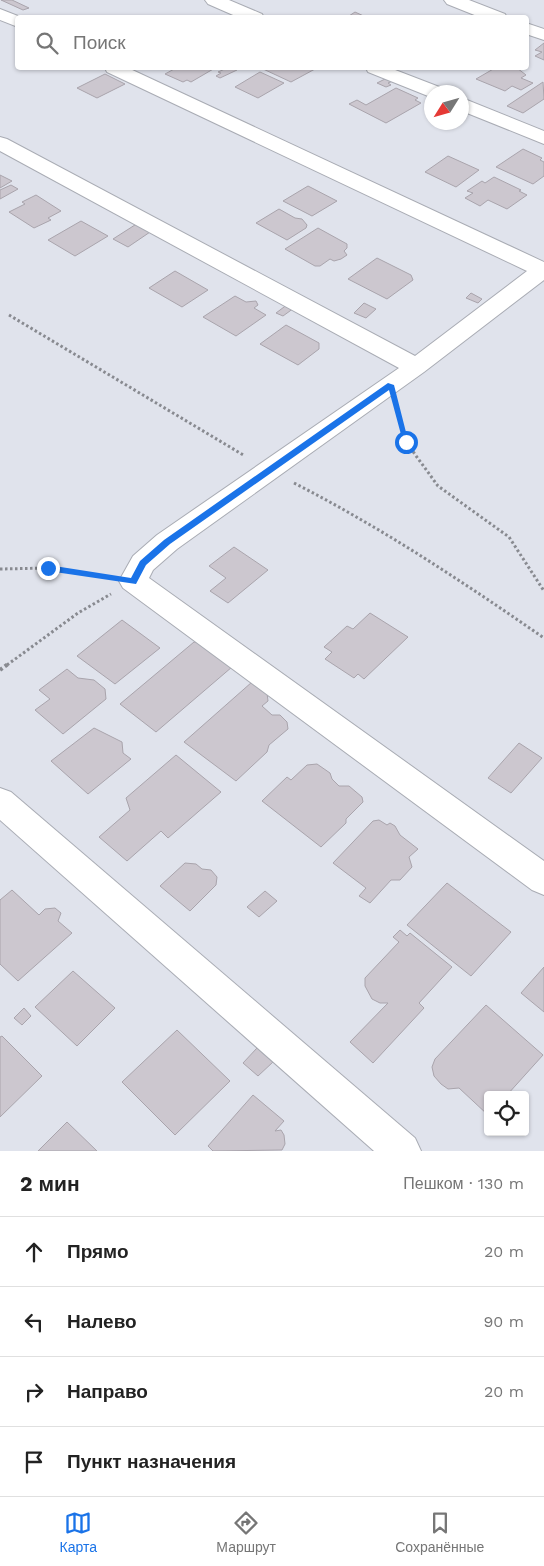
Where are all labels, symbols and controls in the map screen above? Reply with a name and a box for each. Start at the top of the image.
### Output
search box [15,15,529,70]
icon: search [33,29,61,57]
text: Поиск [73,31,126,54]
north arrow [424,85,469,130]
route start [395,431,418,454]
route end [37,557,60,580]
map controls [484,1091,529,1136]
button: locate [484,1091,529,1136]
text: 2 мин [20,1171,80,1196]
text: Пешком · 130 m [403,1174,524,1193]
icon: ahead [20,1238,48,1266]
text: Прямо [67,1240,129,1263]
text: 20 m [484,1242,524,1261]
icon: left [20,1308,48,1336]
text: Налево [67,1310,137,1333]
text: 90 m [483,1312,524,1331]
icon: right [20,1378,48,1406]
text: Направо [67,1380,148,1403]
text: 20 m [484,1382,524,1401]
icon: arrive [20,1448,48,1476]
text: Пункт назначения [67,1450,236,1473]
tab: Карта [60,1509,97,1555]
tab: Маршрут [216,1509,276,1555]
tab: Сохранённые [395,1509,484,1555]

